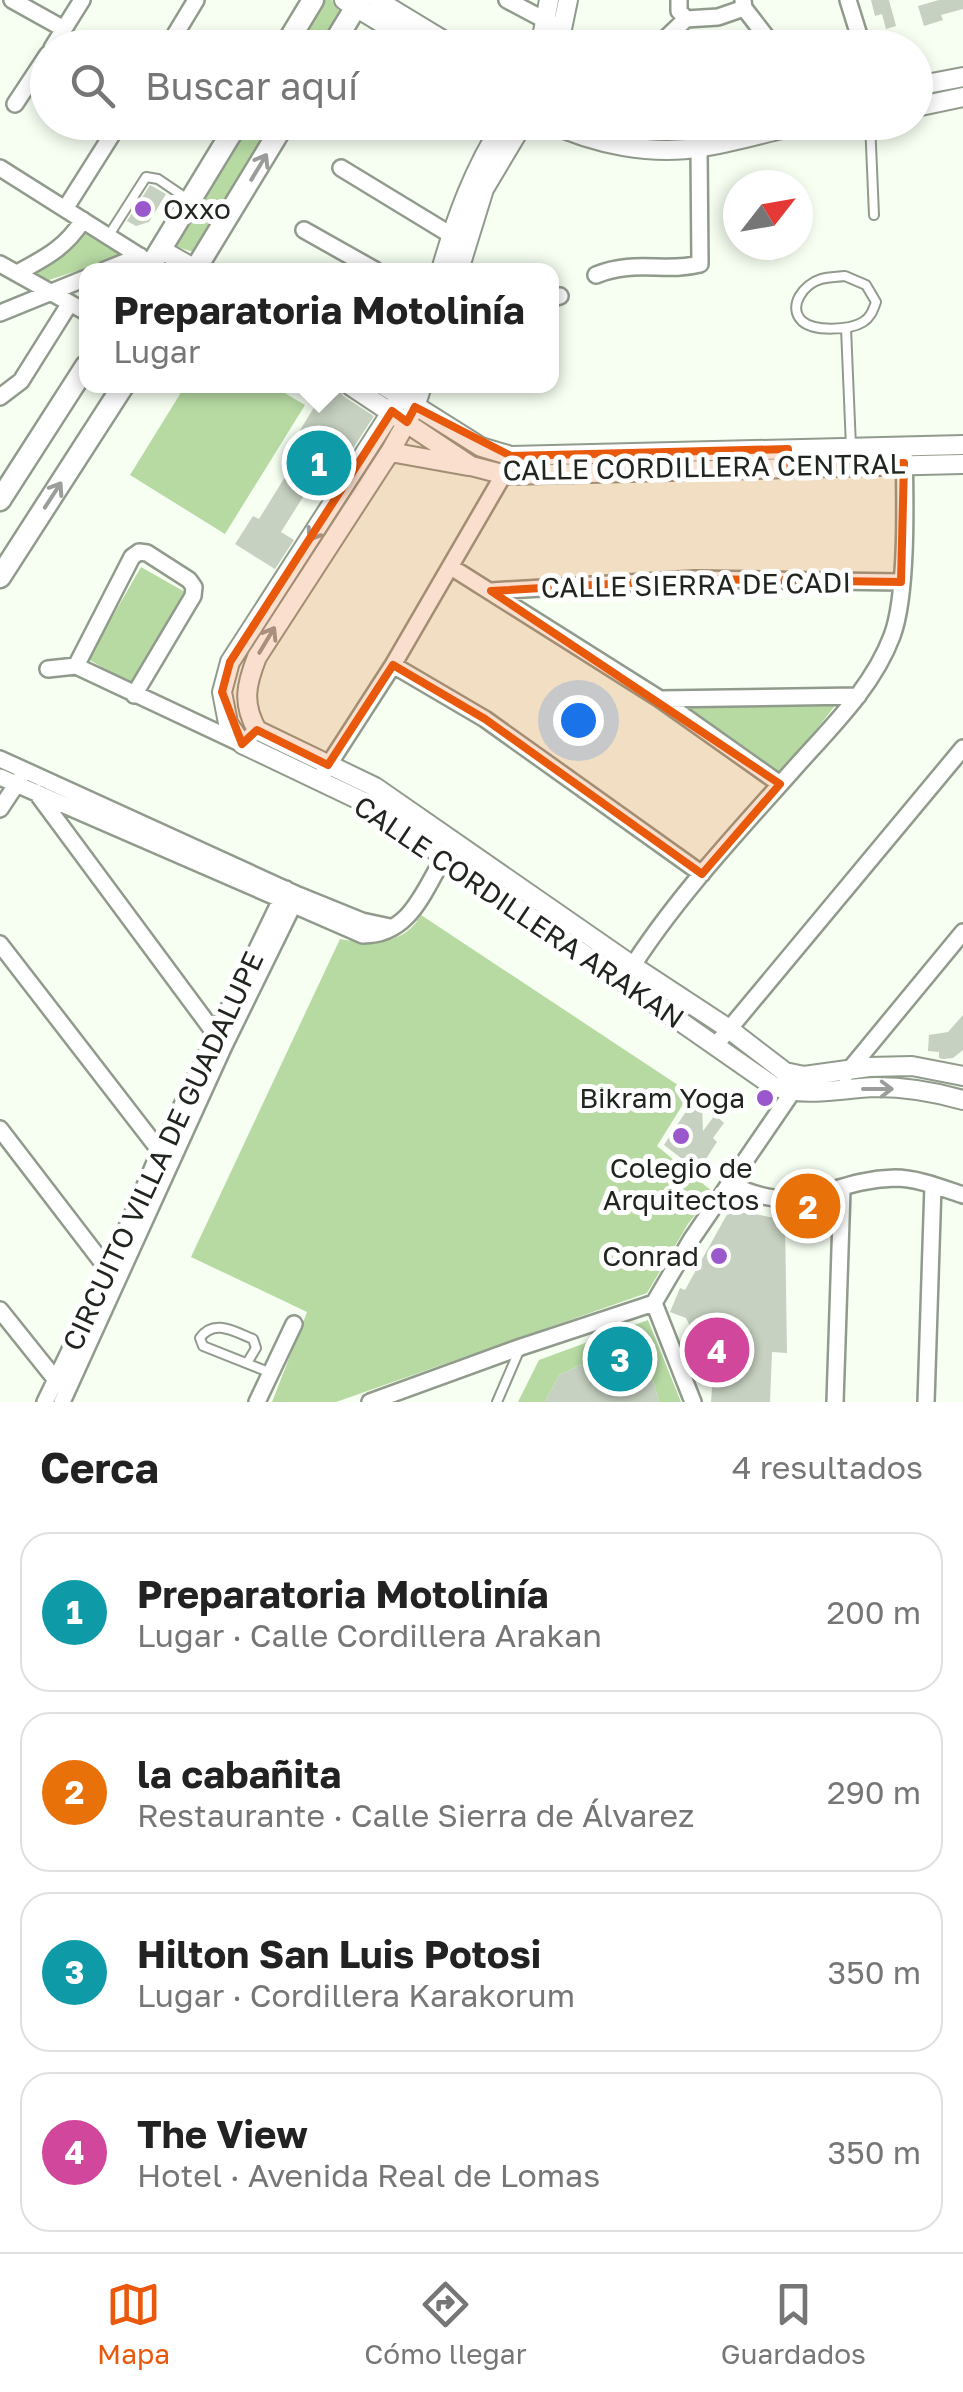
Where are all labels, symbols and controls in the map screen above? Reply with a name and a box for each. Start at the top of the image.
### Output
search box [30,30,933,140]
icon: search [65,58,120,113]
text: Buscar aquí [145,63,358,108]
one-way arrow [248,153,269,182]
north arrow [723,170,813,260]
place label: Oxxo [163,192,231,225]
marker: Oxxo [132,198,154,220]
popup [79,263,559,393]
text: Preparatoria Motolinía [113,287,525,332]
text: Lugar [113,332,200,370]
pin: 1 [286,426,352,500]
street label: CALLE CORDILLERA CENTRAL [502,446,906,487]
one-way arrow [42,481,63,509]
one-way arrow [306,513,327,542]
street label: CALLE SIERRA DE CADI [541,565,851,604]
one-way arrow [257,626,277,655]
your location [553,695,604,746]
street label: CALLE CORDILLERA ARAKAN [348,789,690,1035]
street label: CIRCUITO VILLA DE GUADALUPE [55,946,270,1355]
one-way arrow [860,1080,893,1098]
place label: Bikram Yoga [579,1081,745,1114]
marker: Bikram Yoga [754,1087,776,1109]
marker: Colegio de Arquitectos [670,1125,692,1147]
place label: Colegio de Arquitectos [603,1151,759,1216]
pin: 2 [776,1168,840,1244]
place label: Conrad [602,1239,699,1272]
marker: Conrad [708,1245,730,1267]
pin: 4 [684,1312,750,1388]
pin: 3 [588,1322,652,1396]
text: Cerca [40,1442,159,1492]
text: 4 resultados [732,1448,923,1486]
text: Preparatoria Motolinía [137,1571,549,1616]
text: 1 [66,1593,83,1631]
text: 200 m [826,1593,921,1631]
text: Lugar · Calle Cordillera Arakan [137,1616,602,1654]
text: la cabañita [137,1751,341,1796]
text: 2 [65,1773,84,1811]
text: 290 m [827,1773,921,1811]
text: Restaurante · Calle Sierra de Álvarez [137,1796,694,1834]
text: Hilton San Luis Potosi [137,1931,541,1976]
text: 3 [65,1953,84,1991]
text: 350 m [828,1953,921,1991]
text: Lugar · Cordillera Karakorum [137,1976,575,2014]
text: The View [137,2111,308,2156]
text: 4 [64,2133,85,2171]
text: 350 m [828,2133,921,2171]
text: Hotel · Avenida Real de Lomas [137,2156,600,2194]
tab: Mapa [97,2277,170,2370]
tab: Cómo llegar [364,2277,527,2370]
tab: Guardados [721,2277,866,2370]

